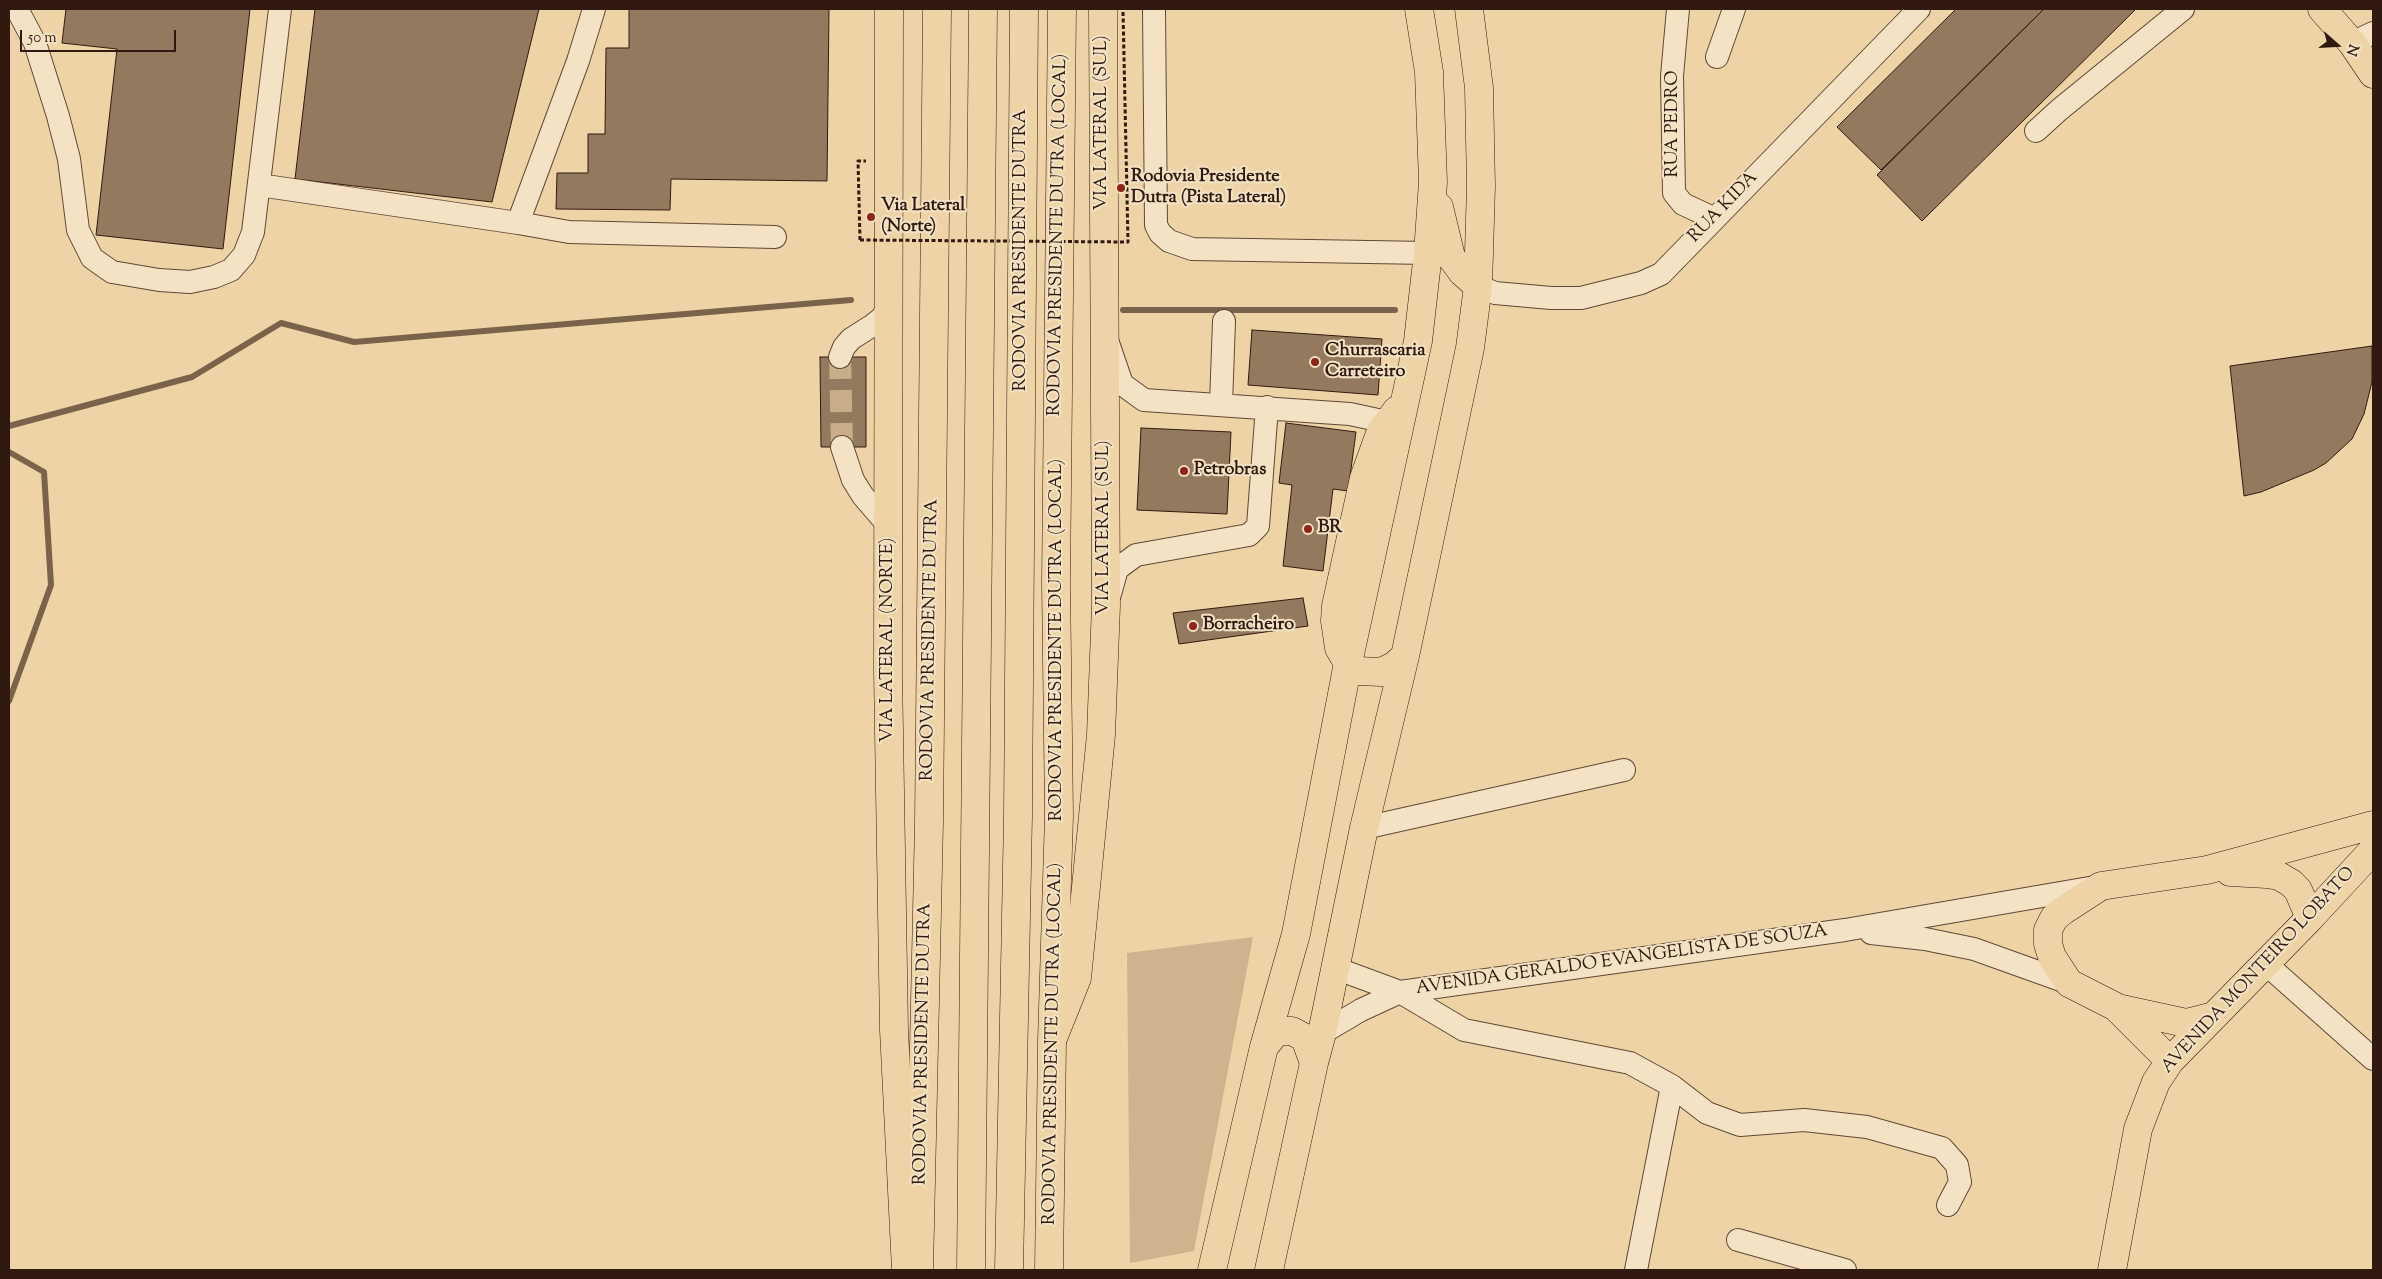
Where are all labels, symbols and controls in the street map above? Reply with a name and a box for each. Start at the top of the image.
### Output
scale bar [22,20,179,52]
north arrow [2312,20,2362,70]
text: 50 m [28,28,57,49]
street label: VIA LATERAL (SUL) [1092,35,1114,211]
text: N [2340,41,2362,58]
street label: RODOVIA PRESIDENTE DUTRA (LOCAL) [1045,54,1073,416]
street label: RUA PEDRO [1663,71,1685,177]
street label: RODOVIA PRESIDENTE DUTRA [1011,109,1033,391]
place label: Rodovia Presidente Dutra (Pista Lateral) [1131,167,1286,210]
street label: RUA KIDA [1685,168,1763,248]
marker: Rodovia Presidente Dutra (Pista Lateral) [1115,182,1127,194]
place label: Via Lateral (Norte) [881,196,965,238]
marker: Via Lateral (Norte) [865,211,877,223]
place label: Churrascaria Carreteiro [1325,341,1425,384]
marker: Churrascaria Carreteiro [1309,356,1321,368]
street label: VIA LATERAL (SUL) [1094,440,1116,616]
street label: RODOVIA PRESIDENTE DUTRA (LOCAL) [1047,459,1069,821]
place label: Petrobras [1194,460,1266,482]
marker: Petrobras [1178,465,1190,477]
street label: RODOVIA PRESIDENTE DUTRA [918,499,944,781]
place label: BR [1318,518,1342,540]
marker: BR [1302,523,1314,535]
street label: VIA LATERAL (NORTE) [878,538,900,742]
place label: Borracheiro [1203,615,1294,637]
marker: Borracheiro [1187,620,1199,632]
street label: RODOVIA PRESIDENTE DUTRA (LOCAL) [1040,863,1068,1225]
street label: AVENIDA MONTEIRO LOBATO [2158,863,2360,1079]
street label: RODOVIA PRESIDENTE DUTRA [911,903,937,1185]
street label: AVENIDA GERALDO EVANGELISTA DE SOUZA [1415,921,1829,1001]

